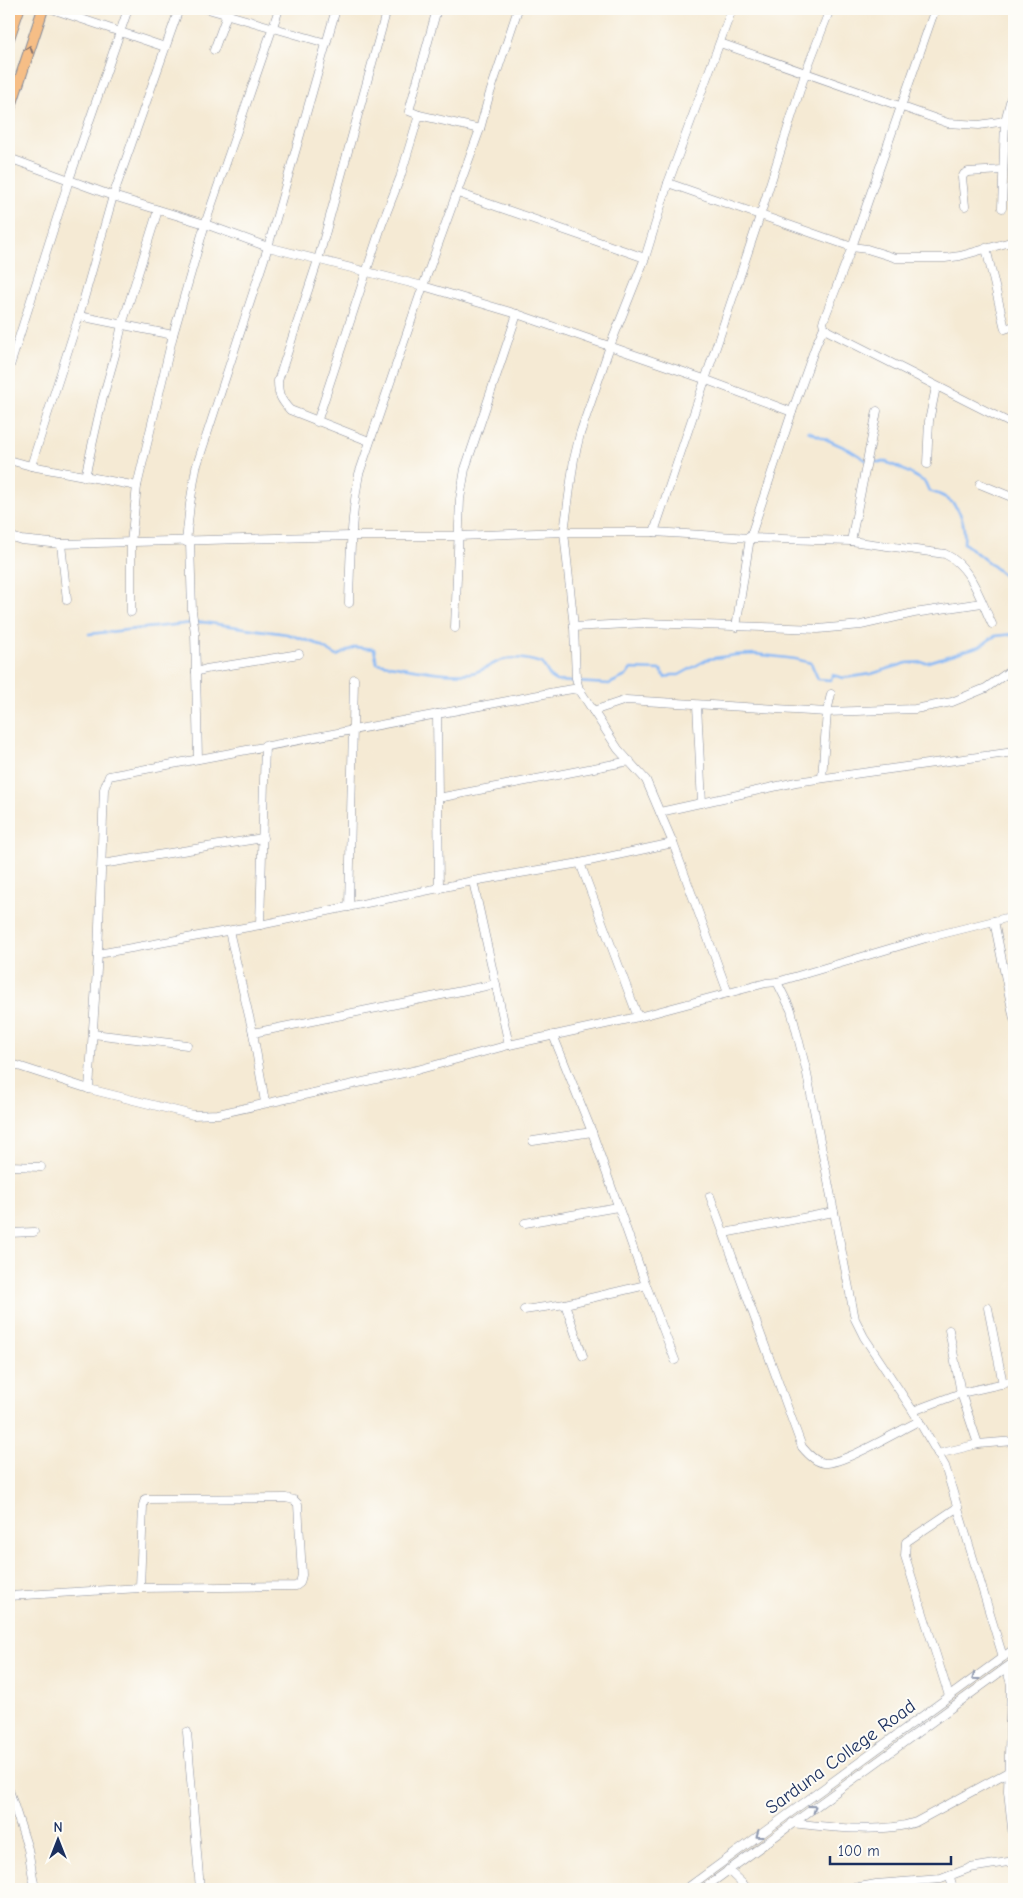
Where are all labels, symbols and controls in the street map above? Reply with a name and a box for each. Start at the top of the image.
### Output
one-way arrow [24,45,34,54]
one-way arrow [971,1671,980,1681]
street label: Sarduna College Road [761,1695,920,1819]
one-way arrow [807,1805,817,1814]
north arrow [32,1816,82,1866]
text: N [53,1819,63,1836]
one-way arrow [755,1829,765,1838]
scale bar [830,1833,952,1865]
text: 100 m [838,1842,880,1860]

